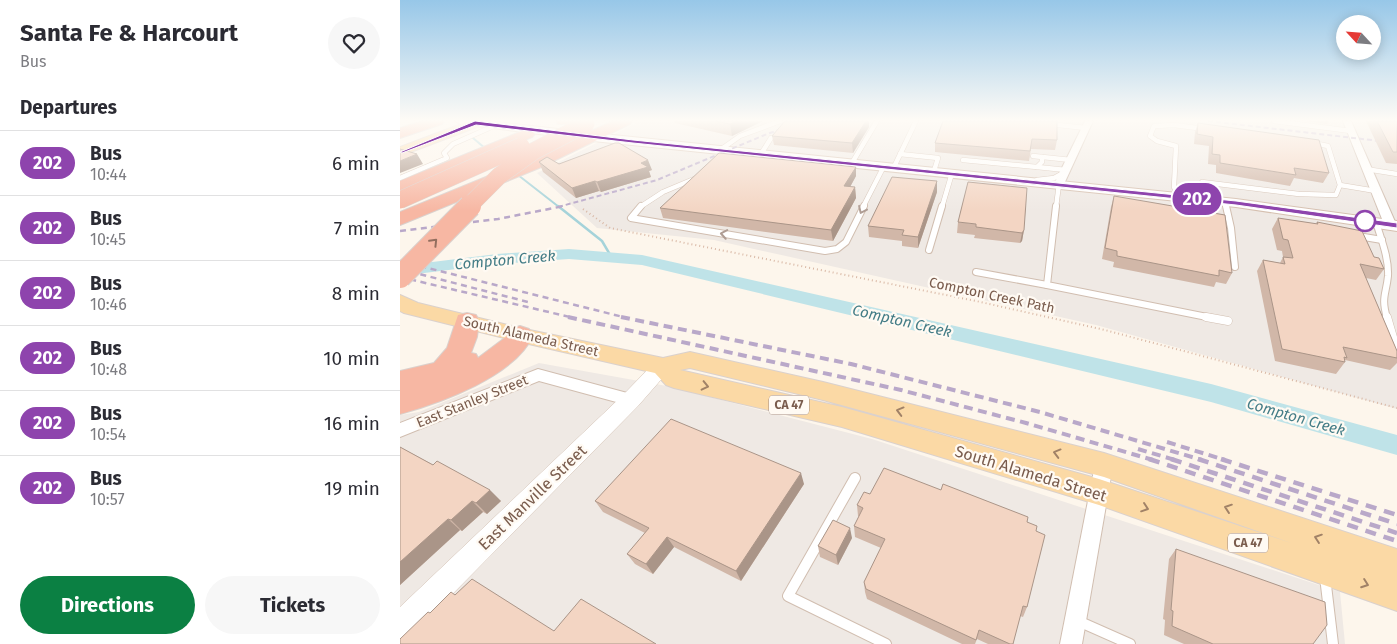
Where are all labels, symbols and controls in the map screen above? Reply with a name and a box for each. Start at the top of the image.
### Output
north arrow [1336,15,1381,60]
map controls [1336,15,1381,60]
button: heart [328,17,380,69]
text: Santa Fe & Harcourt [20,19,238,47]
text: Bus [20,52,47,71]
text: Departures [20,96,117,119]
text: Bus [90,142,122,165]
text: 202 [33,152,62,174]
text: 6 min [332,152,380,175]
text: 10:44 [90,165,127,184]
line badge: 202 [1168,183,1226,215]
text: 202 [1183,188,1211,210]
one-way arrow [857,205,868,214]
text: Bus [90,207,122,230]
unlabelled marker [1354,210,1376,232]
text: 202 [33,217,62,239]
text: 7 min [334,217,380,240]
one-way arrow [719,229,728,239]
text: 10:45 [90,230,126,249]
one-way arrow [428,239,437,248]
water label: Compton Creek [454,247,556,273]
text: Bus [90,272,122,295]
street label: Compton Creek Path [928,274,1056,317]
text: 202 [33,282,62,304]
text: 8 min [332,282,380,305]
text: 10:46 [90,295,127,314]
water label: Compton Creek [851,301,953,341]
street label: South Alameda Street [462,313,601,360]
text: Bus [90,337,122,360]
text: 202 [33,347,62,369]
text: 10 min [323,347,380,370]
text: 10:48 [90,360,127,379]
street label: East Stanley Street [414,371,531,432]
one-way arrow [700,380,709,391]
water label: Compton Creek [1245,394,1347,440]
road number: CA 47 [769,396,809,414]
text: Bus [90,402,122,425]
one-way arrow [895,406,904,417]
text: 202 [33,412,62,434]
text: 16 min [324,412,380,435]
text: 10:54 [90,425,126,444]
street label: East Manville Street [474,441,590,554]
street label: South Alameda Street [953,441,1109,506]
one-way arrow [1053,448,1061,458]
text: Bus [90,467,122,490]
text: 202 [33,477,62,499]
text: 19 min [324,477,380,500]
text: 10:57 [90,490,125,509]
one-way arrow [1140,502,1149,512]
one-way arrow [1225,504,1233,514]
road number: CA 47 [1228,534,1268,552]
one-way arrow [1314,534,1322,544]
button: Directions [20,576,195,634]
button: Tickets [205,576,380,634]
one-way arrow [1360,578,1369,588]

